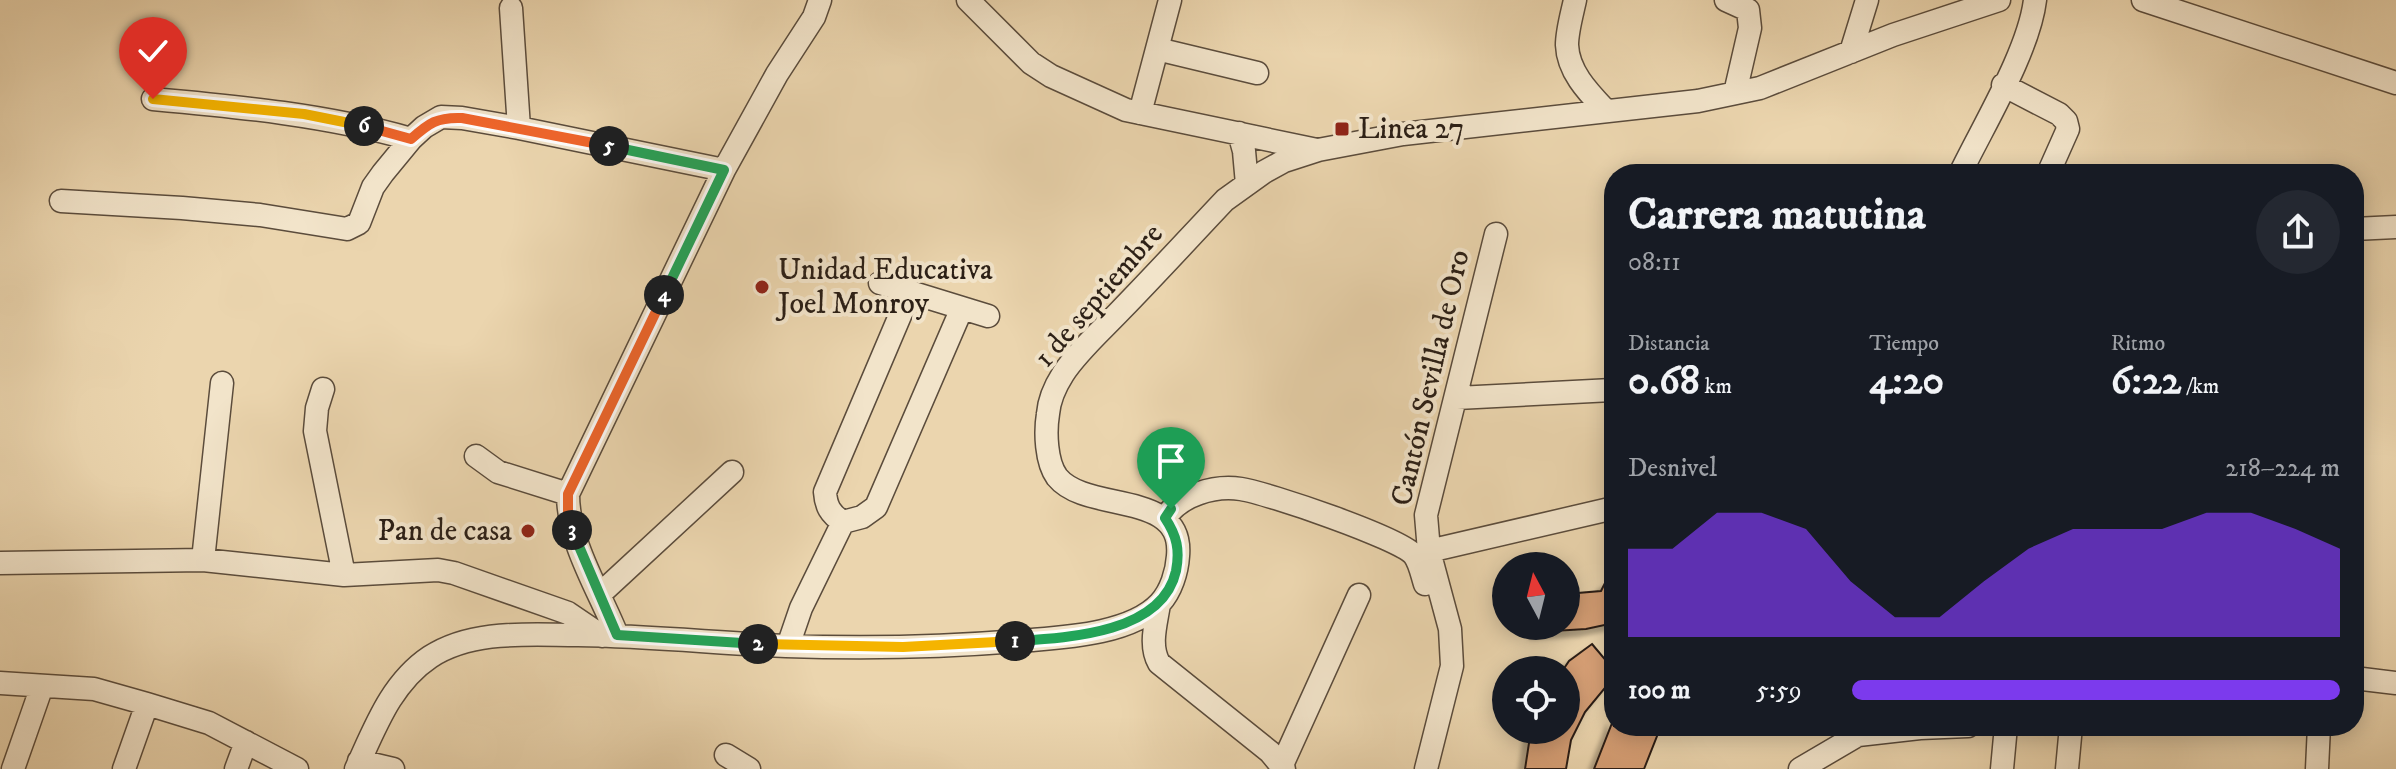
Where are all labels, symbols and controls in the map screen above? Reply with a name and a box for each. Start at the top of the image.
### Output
pin [119,17,187,99]
icon: check [131,29,175,73]
pin: 6 [344,106,384,146]
place label: Linea 27 [1358,111,1464,148]
text: 6 [358,112,370,139]
marker: Linea 27 [1333,120,1351,138]
pin: 5 [589,126,629,166]
text: 5 [604,132,614,159]
text: Carrera matutina [1628,188,1926,243]
button: share [2256,190,2340,274]
street label: 1 de septiembre [1026,217,1172,375]
street label: Cantón Sevilla de Oro [1384,246,1478,510]
text: 08:11 [1628,246,1681,279]
place label: Unidad Educativa Joel Monroy [775,252,993,323]
pin: 4 [644,275,684,315]
marker: Unidad Educativa Joel Monroy [753,278,771,296]
text: 4 [658,281,670,308]
text: Distancia [1628,330,1710,357]
text: Tiempo [1869,330,1939,357]
text: Ritmo [2111,330,2165,357]
text: 0.68 [1628,357,1700,407]
text: 4:20 [1869,357,1944,407]
text: 6:22 [2111,357,2181,407]
text: km [1700,373,1732,400]
text: /km [2181,373,2219,400]
pin [1137,427,1205,509]
icon: arrive [1149,439,1193,483]
text: Desnivel [1628,452,1717,485]
text: 218–224 m [2225,452,2340,485]
pin: 3 [552,510,592,550]
place label: Pan de casa [377,513,512,550]
text: 3 [568,516,576,543]
marker: Pan de casa [519,522,537,540]
north arrow [1492,552,1580,640]
map controls [1492,552,1580,744]
pin: 1 [995,621,1035,661]
pin: 2 [738,624,778,664]
text: 1 [1011,627,1019,654]
text: 2 [753,630,763,657]
button: locate [1492,656,1580,744]
text: 100 m [1628,674,1691,707]
text: 5:59 [1756,674,1802,707]

